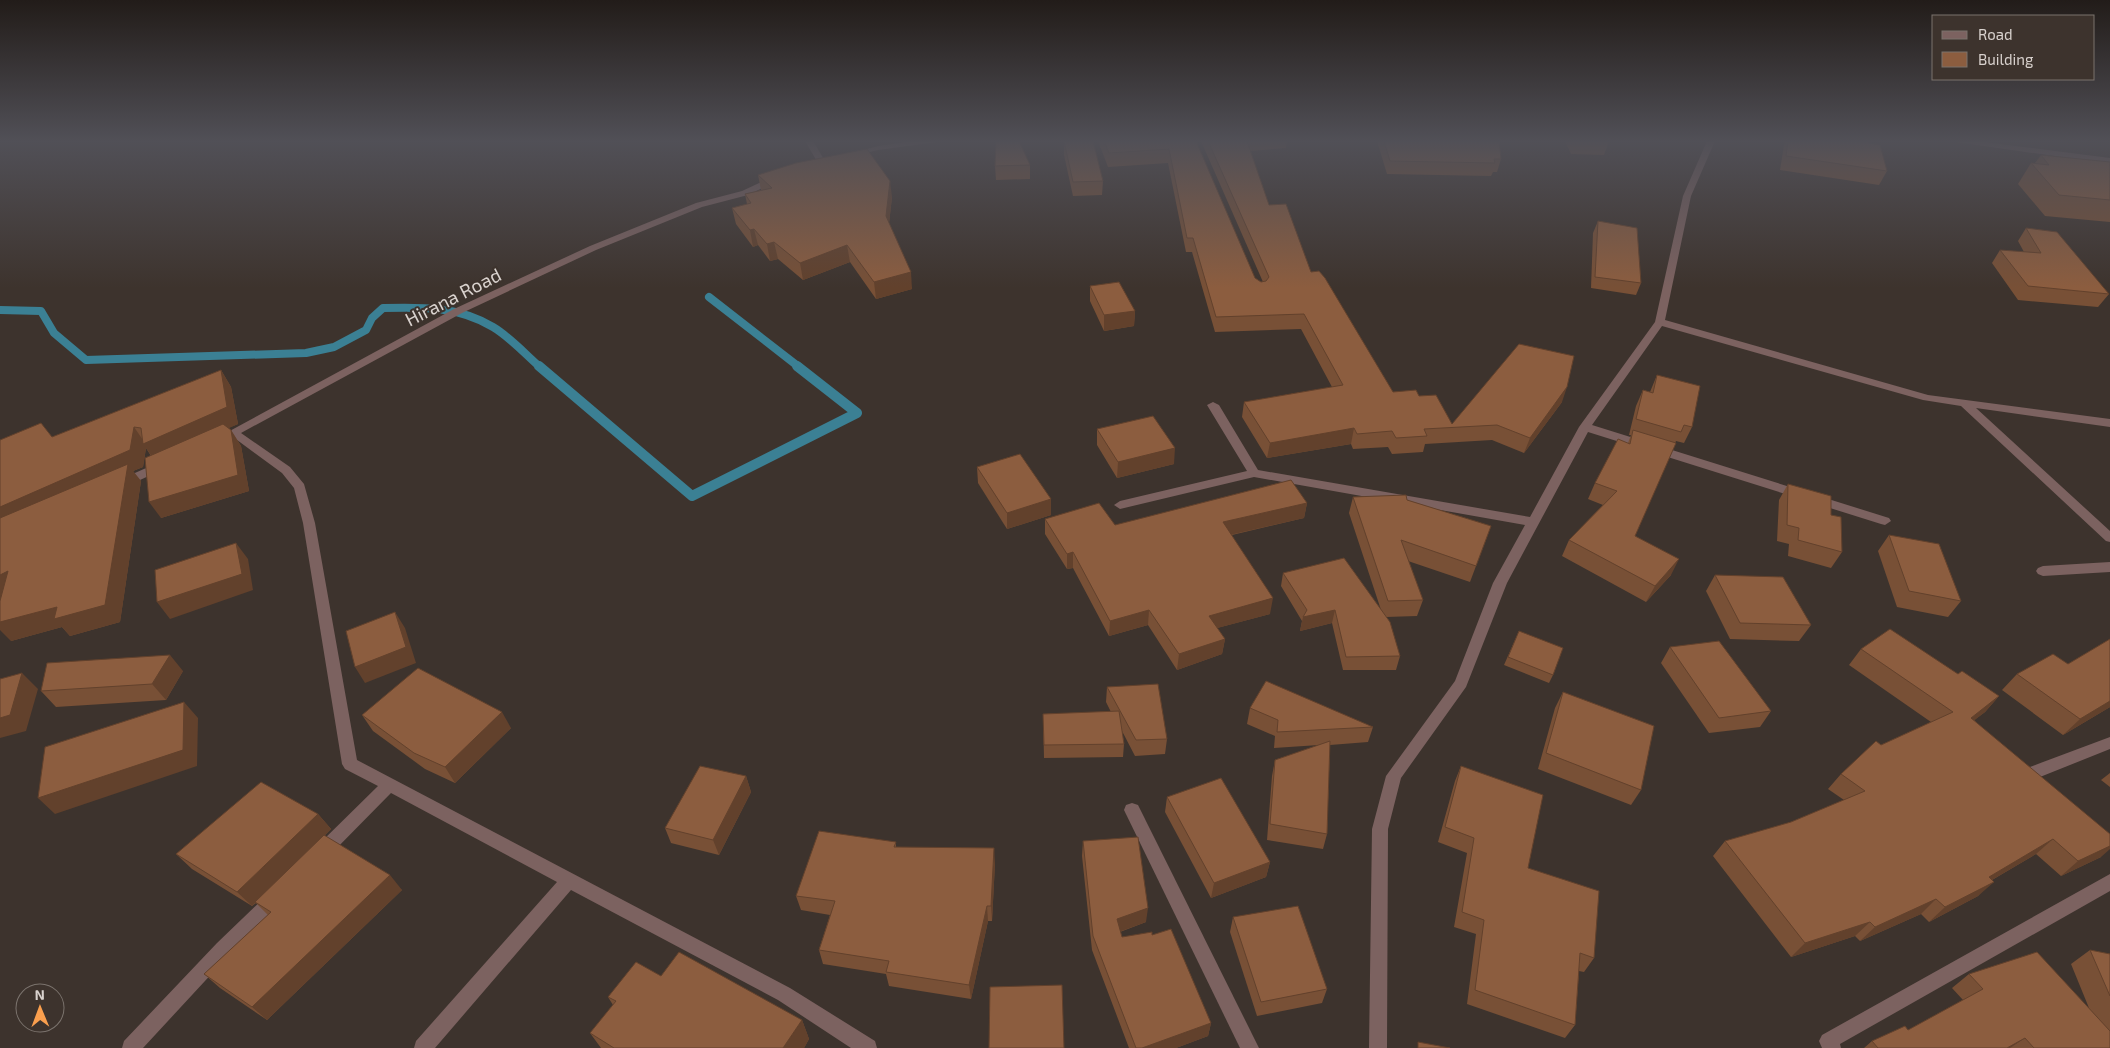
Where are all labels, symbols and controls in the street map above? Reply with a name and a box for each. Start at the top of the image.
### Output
legend [1932,15,2095,80]
text: Road [1978,25,2013,43]
text: Building [1978,50,2034,68]
street label: Hirana Road [401,262,505,331]
north arrow [15,983,65,1033]
text: N [35,986,45,1003]

